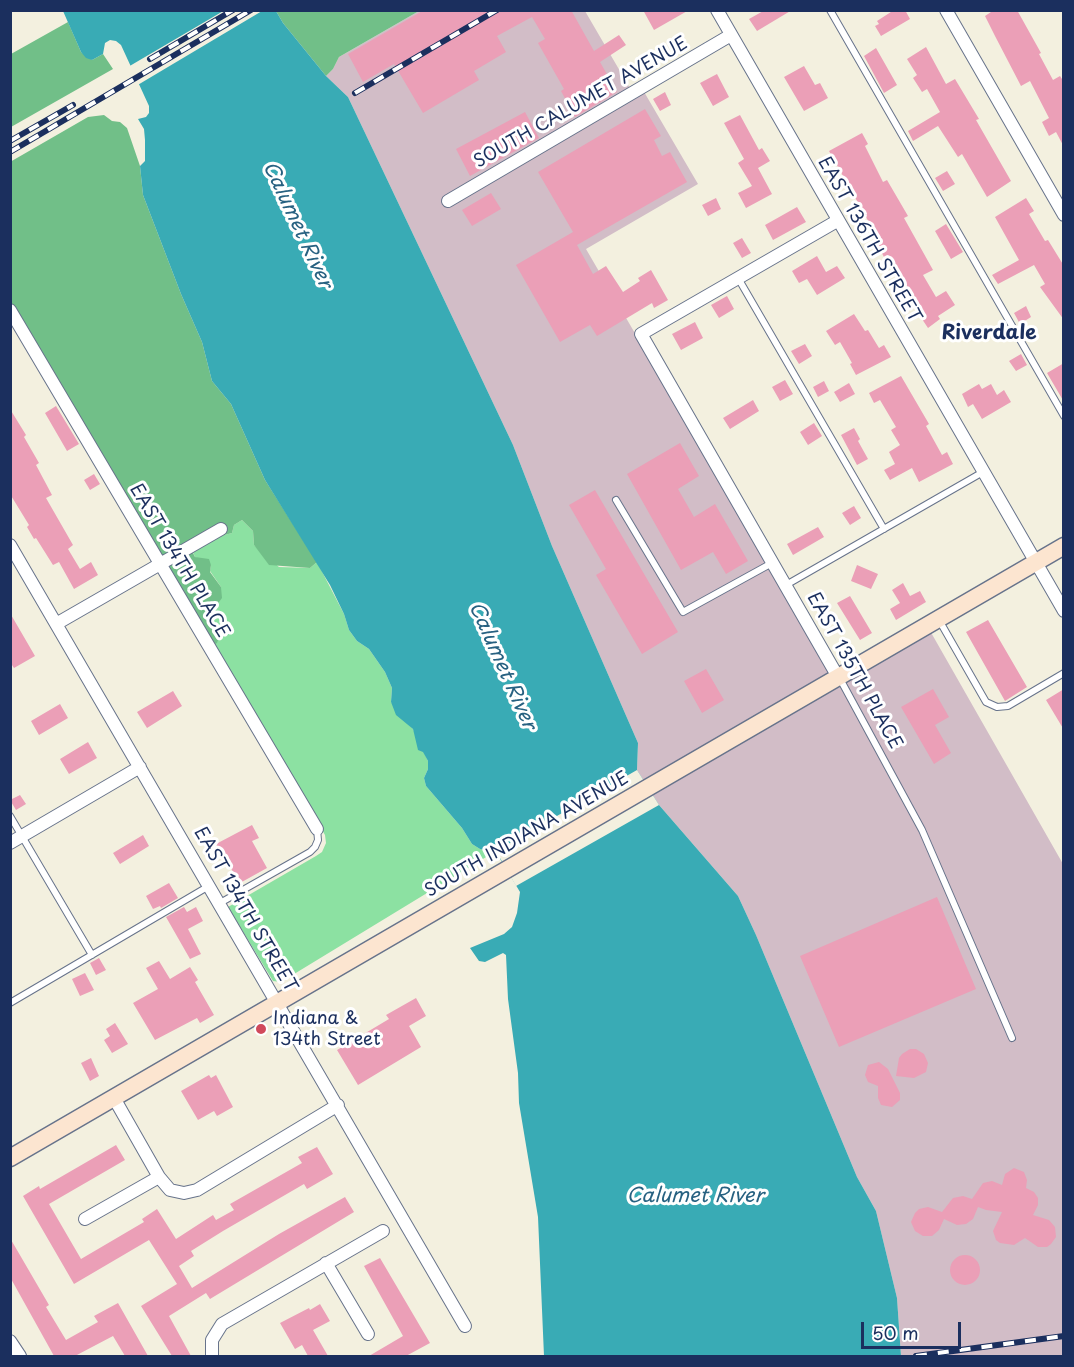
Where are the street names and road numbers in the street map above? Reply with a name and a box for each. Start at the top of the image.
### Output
street label: SOUTH CALUMET AVENUE [470,33,692,173]
street label: EAST 136TH STREET [813,153,925,327]
street label: EAST 134TH PLACE [125,480,233,642]
street label: EAST 135TH PLACE [802,589,906,753]
street label: SOUTH INDIANA AVENUE [421,768,633,902]
street label: EAST 134TH STREET [189,823,301,997]

